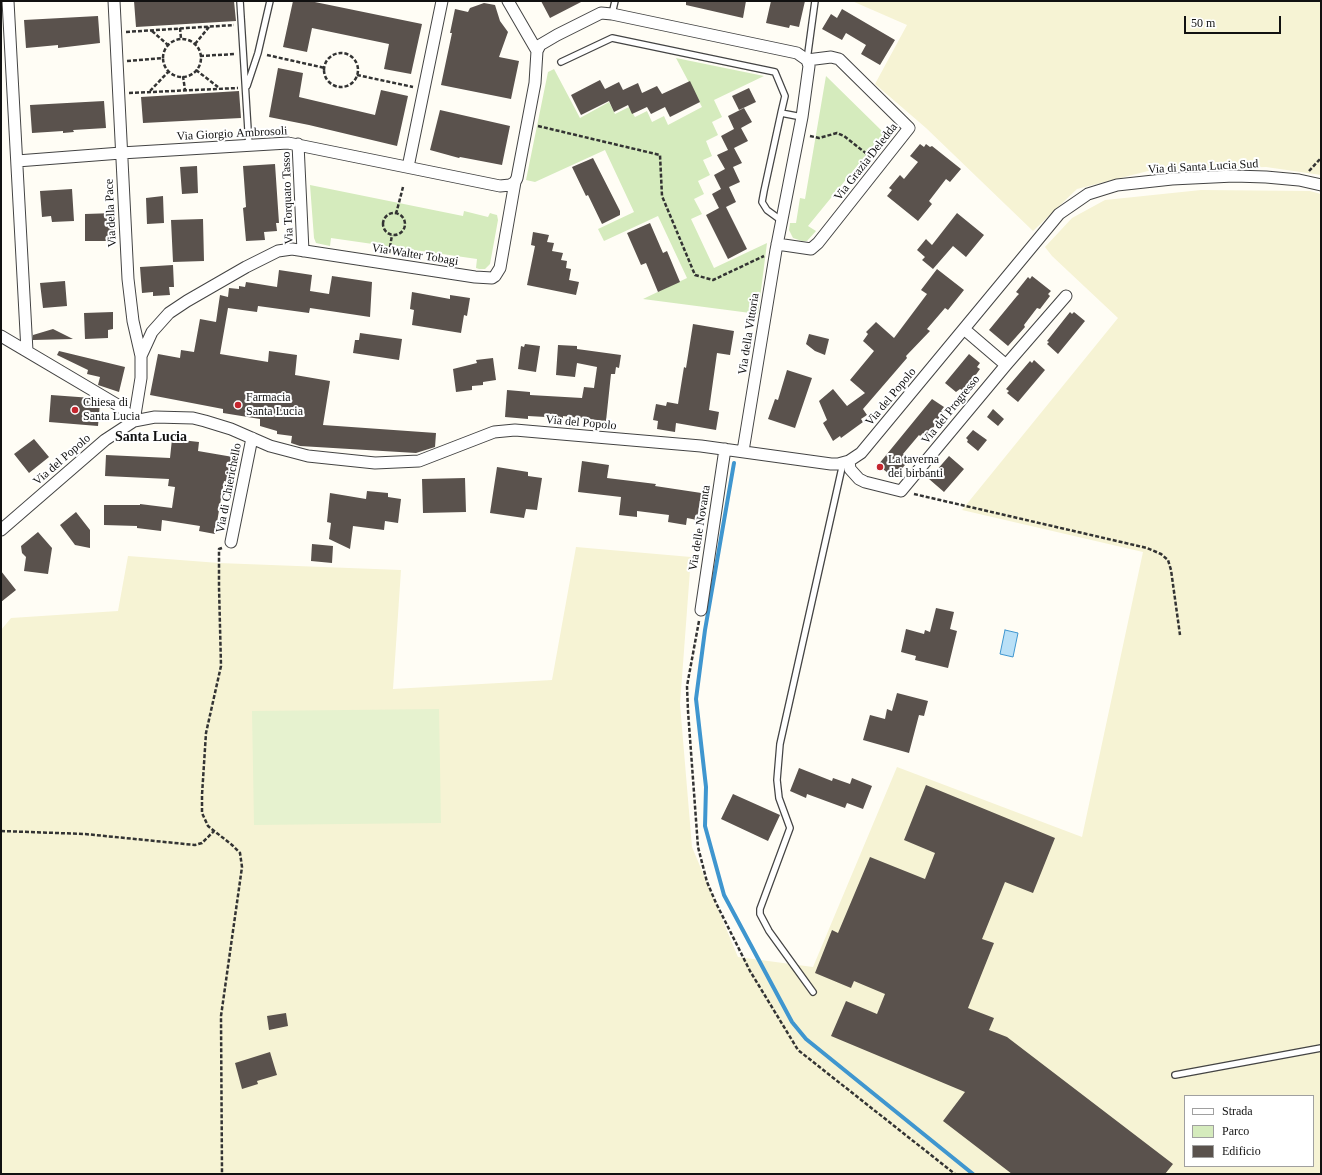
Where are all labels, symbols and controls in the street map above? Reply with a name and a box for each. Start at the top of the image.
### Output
scale bar [1186,8,1283,34]
text: 50 m [1191,16,1215,30]
street label: Via Grazia Deledda [831,120,901,204]
street label: Via Giorgio Ambrosoli [176,124,288,144]
street label: Via Torquato Tasso [279,151,297,245]
street label: Via di Santa Lucia Sud [1147,157,1259,177]
street label: Via della Pace [102,178,120,248]
street label: Via Walter Tobagi [371,241,459,269]
street label: Via della Vittoria [735,292,763,376]
street label: Via del Popolo [863,365,919,429]
street label: Via del Progresso [919,373,983,447]
place label: Farmacia Santa Lucia [246,391,303,419]
place label: Chiesa di Santa Lucia [83,396,140,424]
marker: Farmacia Santa Lucia [233,400,243,410]
marker: Chiesa di Santa Lucia [70,405,80,415]
street label: Via del Popolo [545,413,617,433]
district label: Santa Lucia [115,429,187,445]
street label: Via del Popolo [30,431,94,489]
street label: Via di Chierichello [213,442,245,534]
place label: La taverna dei birbanti [888,453,943,481]
marker: La taverna dei birbanti [875,462,885,472]
street label: Via delle Novanta [686,484,714,572]
legend [1184,1095,1314,1167]
text: Strada [1222,1104,1253,1118]
text: Parco [1222,1124,1249,1138]
text: Edificio [1222,1144,1261,1158]

